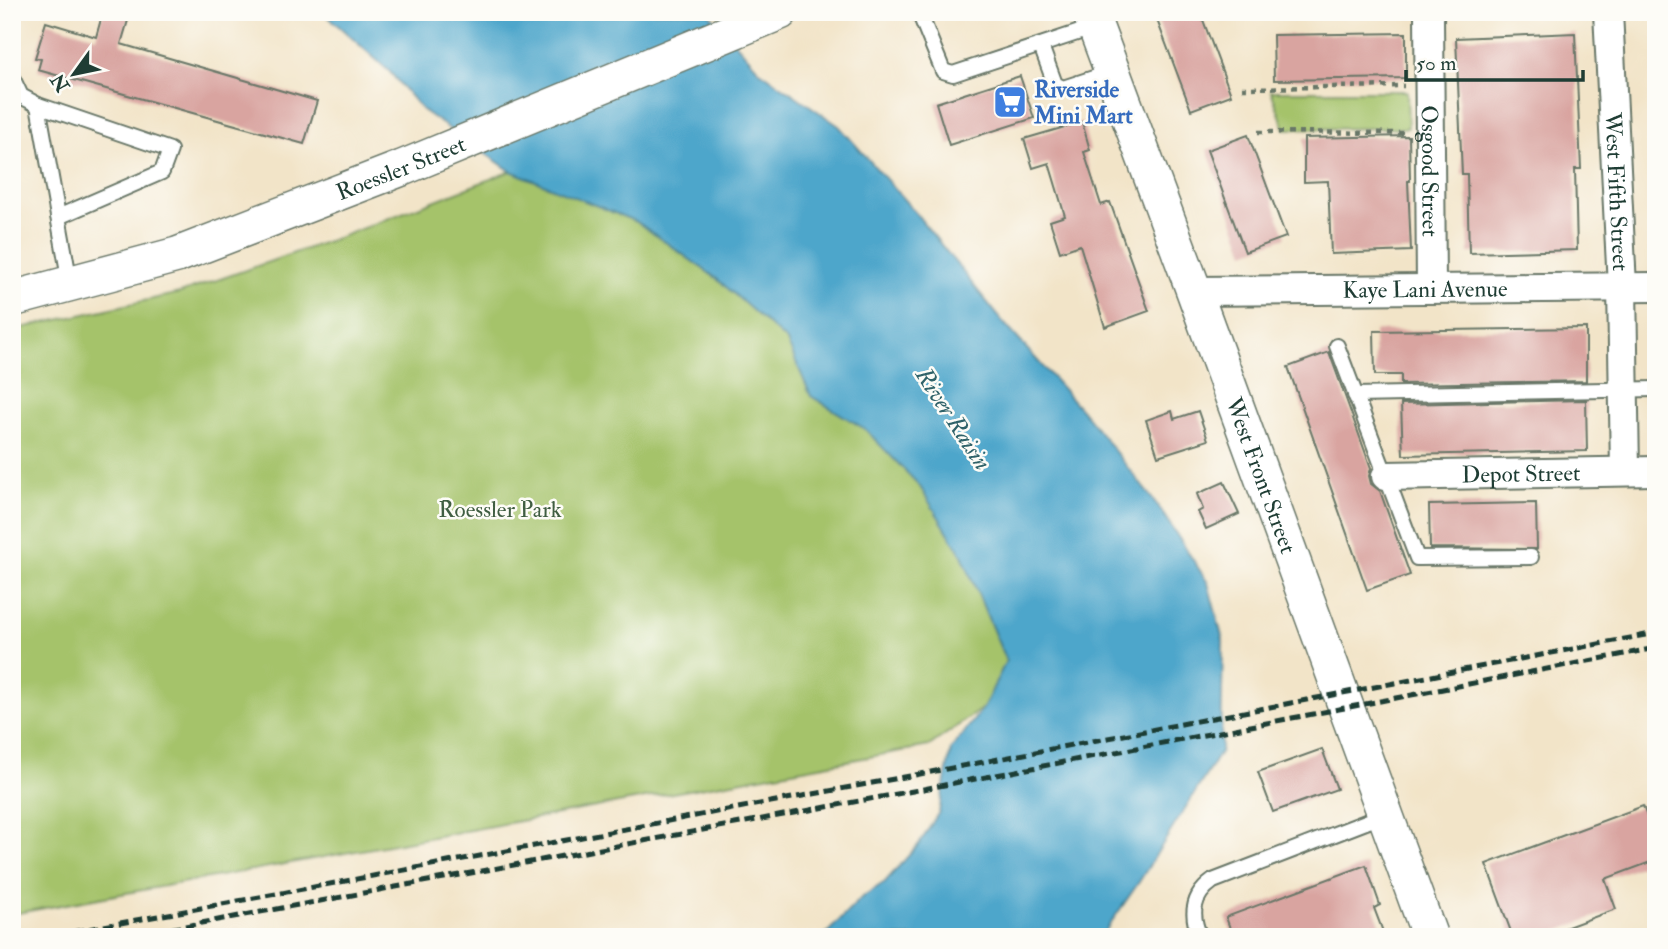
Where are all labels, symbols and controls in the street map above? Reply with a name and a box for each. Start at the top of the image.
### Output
north arrow [38,38,108,108]
scale bar [1406,38,1582,82]
text: 50 m [1416,50,1457,77]
text: N [45,68,76,97]
place label: Riverside Mini Mart [1033,75,1133,130]
supermarket icon: Riverside Mini Mart [991,83,1029,121]
street label: Osgood Street [1415,105,1445,237]
street label: West Fifth Street [1599,111,1636,272]
street label: Roessler Street [332,129,470,207]
street label: Kaye Lani Avenue [1342,274,1508,304]
water label: River Raisin [908,361,998,476]
street label: West Front Street [1219,392,1303,557]
street label: Depot Street [1461,458,1581,490]
park label: Roessler Park [438,495,562,524]

